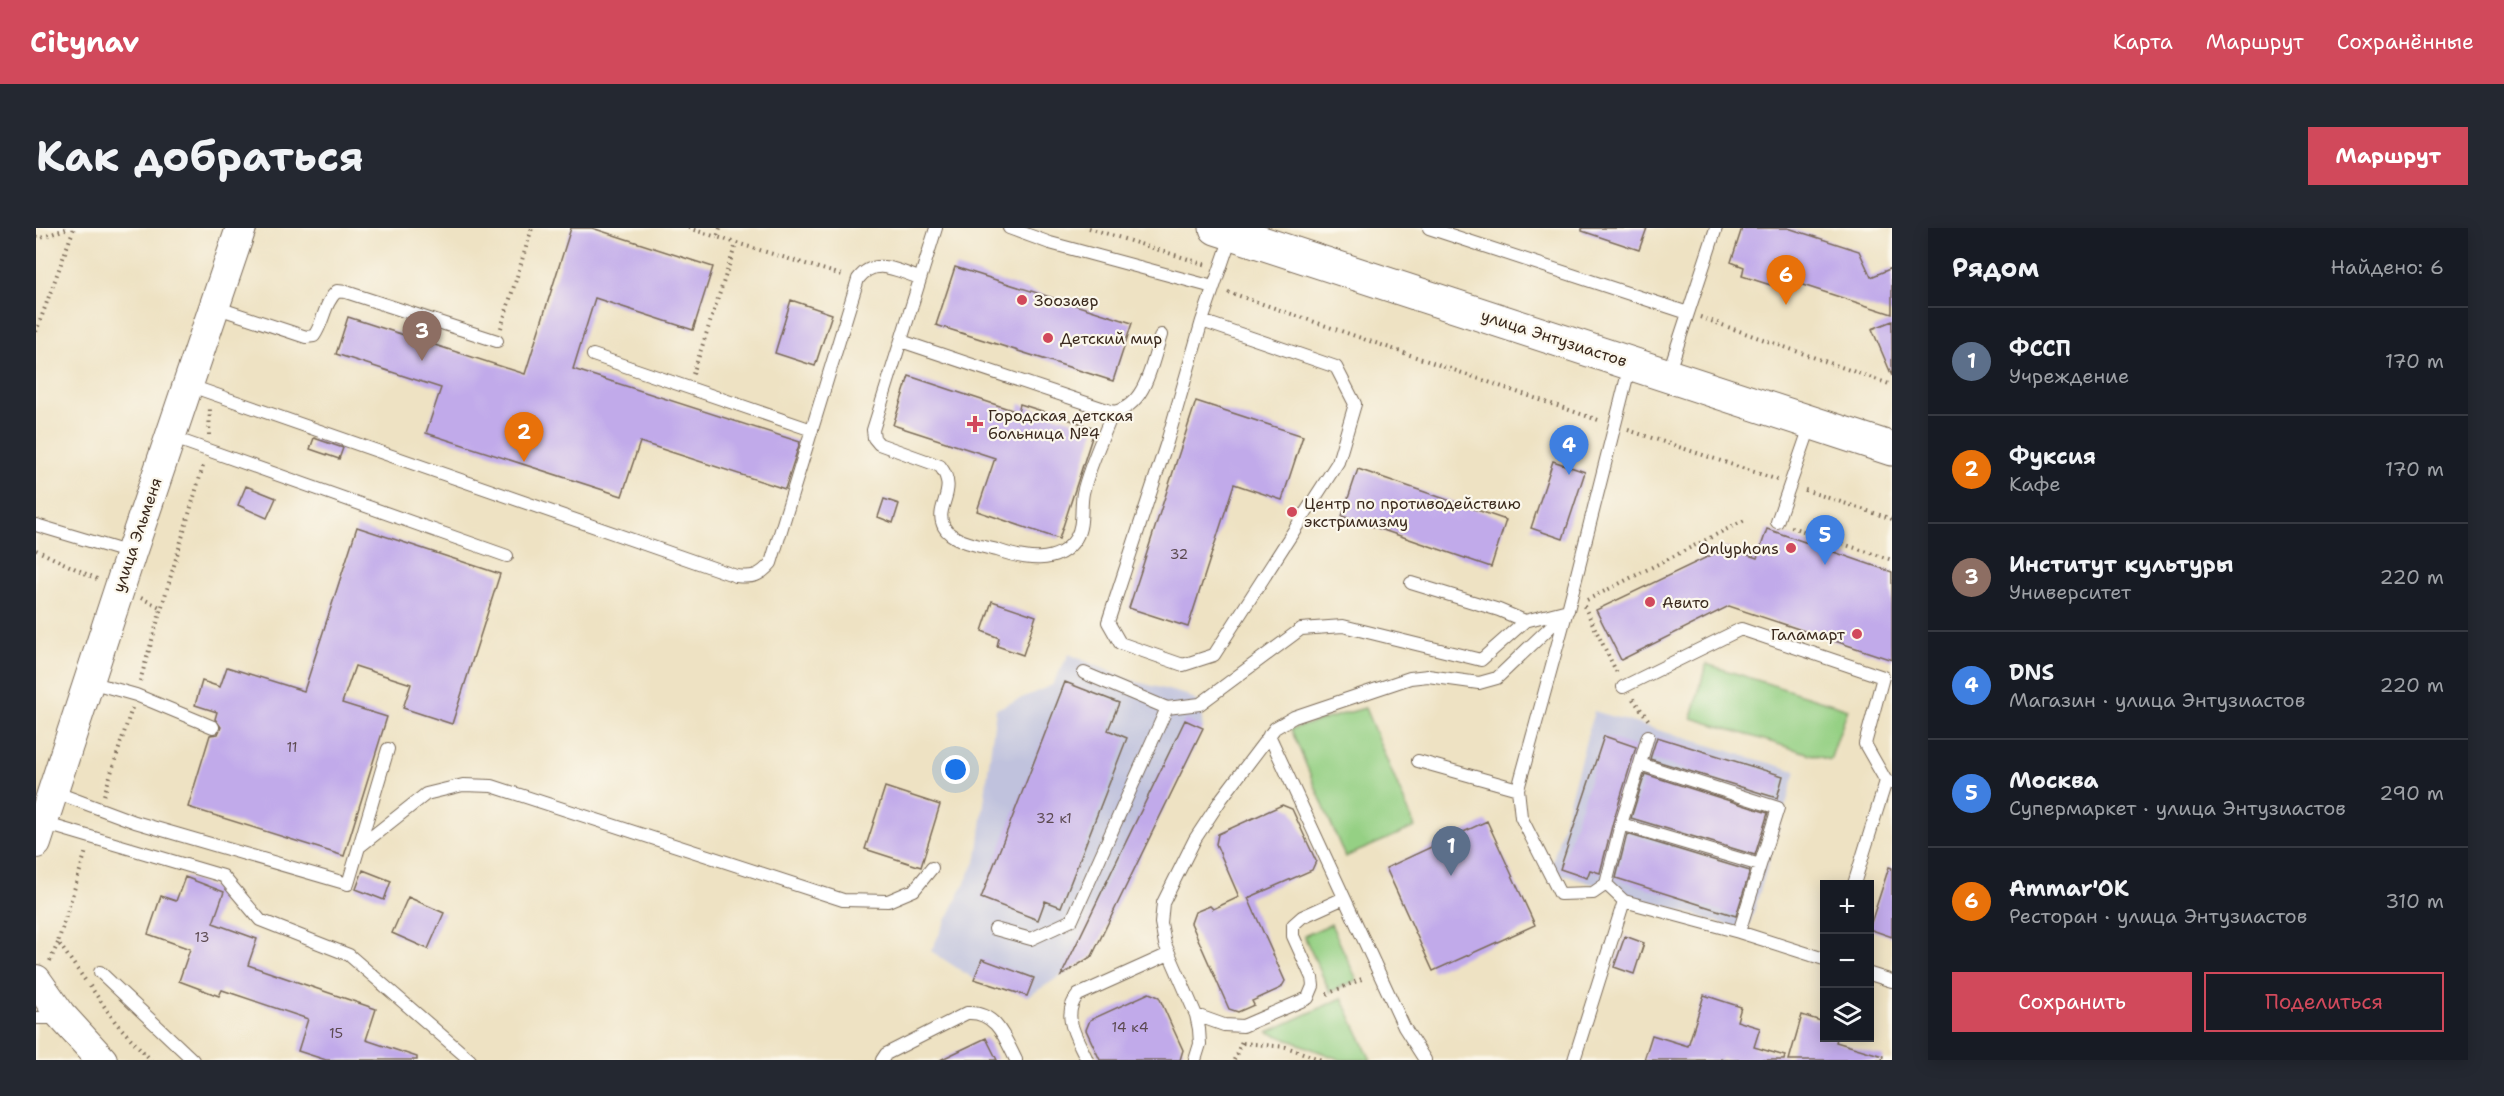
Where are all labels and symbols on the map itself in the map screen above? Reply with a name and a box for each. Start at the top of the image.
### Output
pin: 6 [1766,256,1806,305]
place label: Зоозавр [1034,290,1098,311]
marker: Зоозавр [1015,293,1029,307]
street label: улица Энтузиастов [1478,305,1630,371]
pin: 3 [402,312,442,361]
place label: Детский мир [1060,328,1162,349]
marker: Детский мир [1041,331,1055,345]
place label: Городская детская больница №4 [988,405,1133,444]
pin: 2 [504,412,544,462]
marker: Городская детская больница №4 [966,415,984,433]
pin: 4 [1550,426,1588,475]
street label: улица Эльменя [108,475,166,595]
place label: Центр по противодействию экстримизму [1304,493,1521,532]
marker: Центр по противодействию экстримизму [1285,505,1299,519]
pin: 5 [1806,516,1844,565]
place label: Onlyphons [1698,538,1779,559]
marker: Onlyphons [1784,541,1798,555]
house number: 32 [1170,545,1188,563]
place label: Авито [1662,592,1709,613]
marker: Авито [1643,595,1657,609]
place label: Галамарт [1771,624,1846,645]
marker: Галамарт [1850,627,1864,641]
house number: 11 [286,738,298,756]
your location [941,755,970,784]
house number: 32 к1 [1036,809,1072,827]
pin: 1 [1432,826,1470,876]
house number: 13 [195,928,209,946]
house number: 14 к4 [1111,1018,1149,1036]
house number: 15 [329,1024,343,1042]

